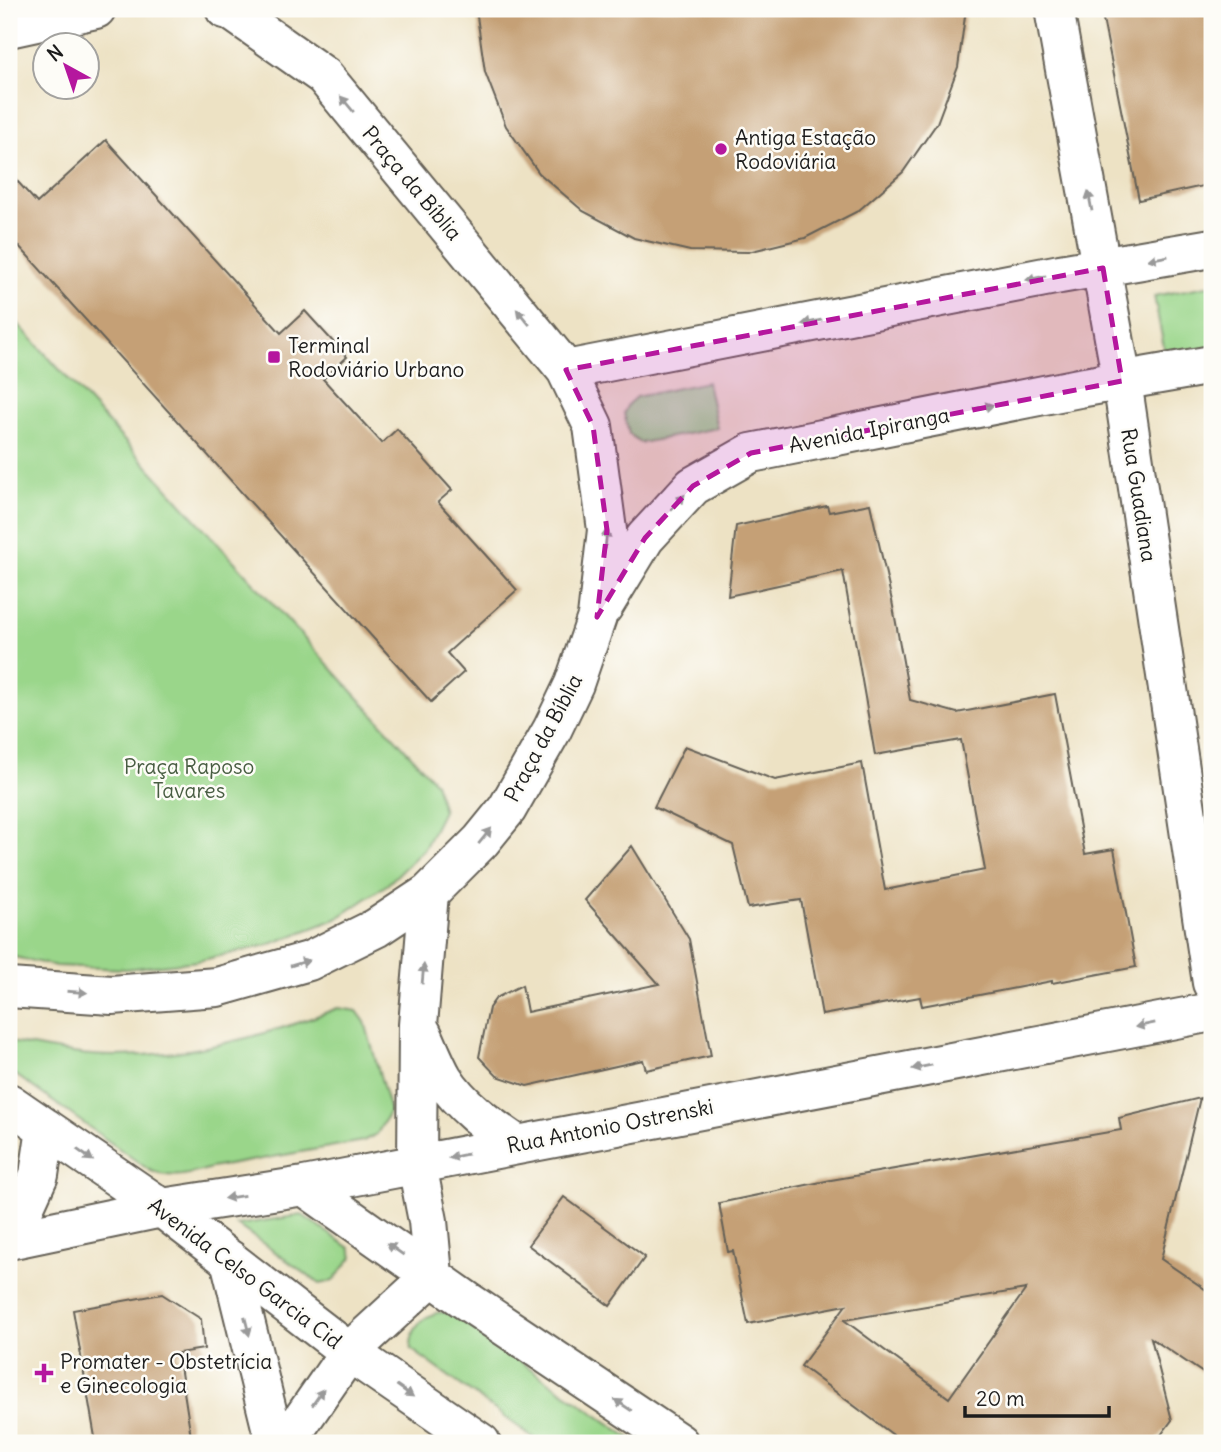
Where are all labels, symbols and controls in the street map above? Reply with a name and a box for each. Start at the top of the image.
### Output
north arrow [32,32,102,102]
text: N [42,40,68,66]
one-way arrow [339,95,354,113]
street label: Praça da Bíblia [356,120,468,246]
place label: Antiga Estação Rodoviária [735,124,876,175]
marker: Antiga Estação Rodoviária [713,141,729,157]
one-way arrow [1085,190,1096,212]
one-way arrow [1147,253,1169,264]
one-way arrow [1025,273,1047,284]
one-way arrow [515,308,531,326]
one-way arrow [801,316,823,327]
place label: Terminal Rodoviário Urbano [288,332,464,383]
marker: Terminal Rodoviário Urbano [266,349,282,365]
street label: Avenida Ipiranga [786,401,952,459]
one-way arrow [973,401,995,412]
street label: Rua Guadiana [1115,426,1163,564]
one-way arrow [670,493,686,511]
one-way arrow [601,528,612,550]
street label: Praça da Bíblia [498,669,588,807]
park label: Praça Raposo Tavares [124,753,254,804]
one-way arrow [478,827,493,845]
one-way arrow [290,957,311,968]
one-way arrow [418,963,429,985]
one-way arrow [66,987,88,998]
one-way arrow [1134,1019,1156,1030]
one-way arrow [911,1062,933,1073]
street label: Rua Antonio Ostrenski [505,1093,715,1159]
one-way arrow [76,1148,94,1162]
one-way arrow [447,1150,469,1161]
street label: Avenida Celso Garcia Cid [143,1191,347,1355]
one-way arrow [223,1192,245,1203]
one-way arrow [386,1242,404,1256]
one-way arrow [241,1315,252,1337]
place label: Promater - Obstetrícia e Ginecologia [60,1348,272,1399]
marker: Promater - Obstetrícia e Ginecologia [34,1363,54,1383]
scale bar [965,1375,1109,1419]
one-way arrow [396,1384,414,1398]
text: 20 m [976,1385,1025,1412]
one-way arrow [311,1388,324,1407]
one-way arrow [614,1398,632,1412]

